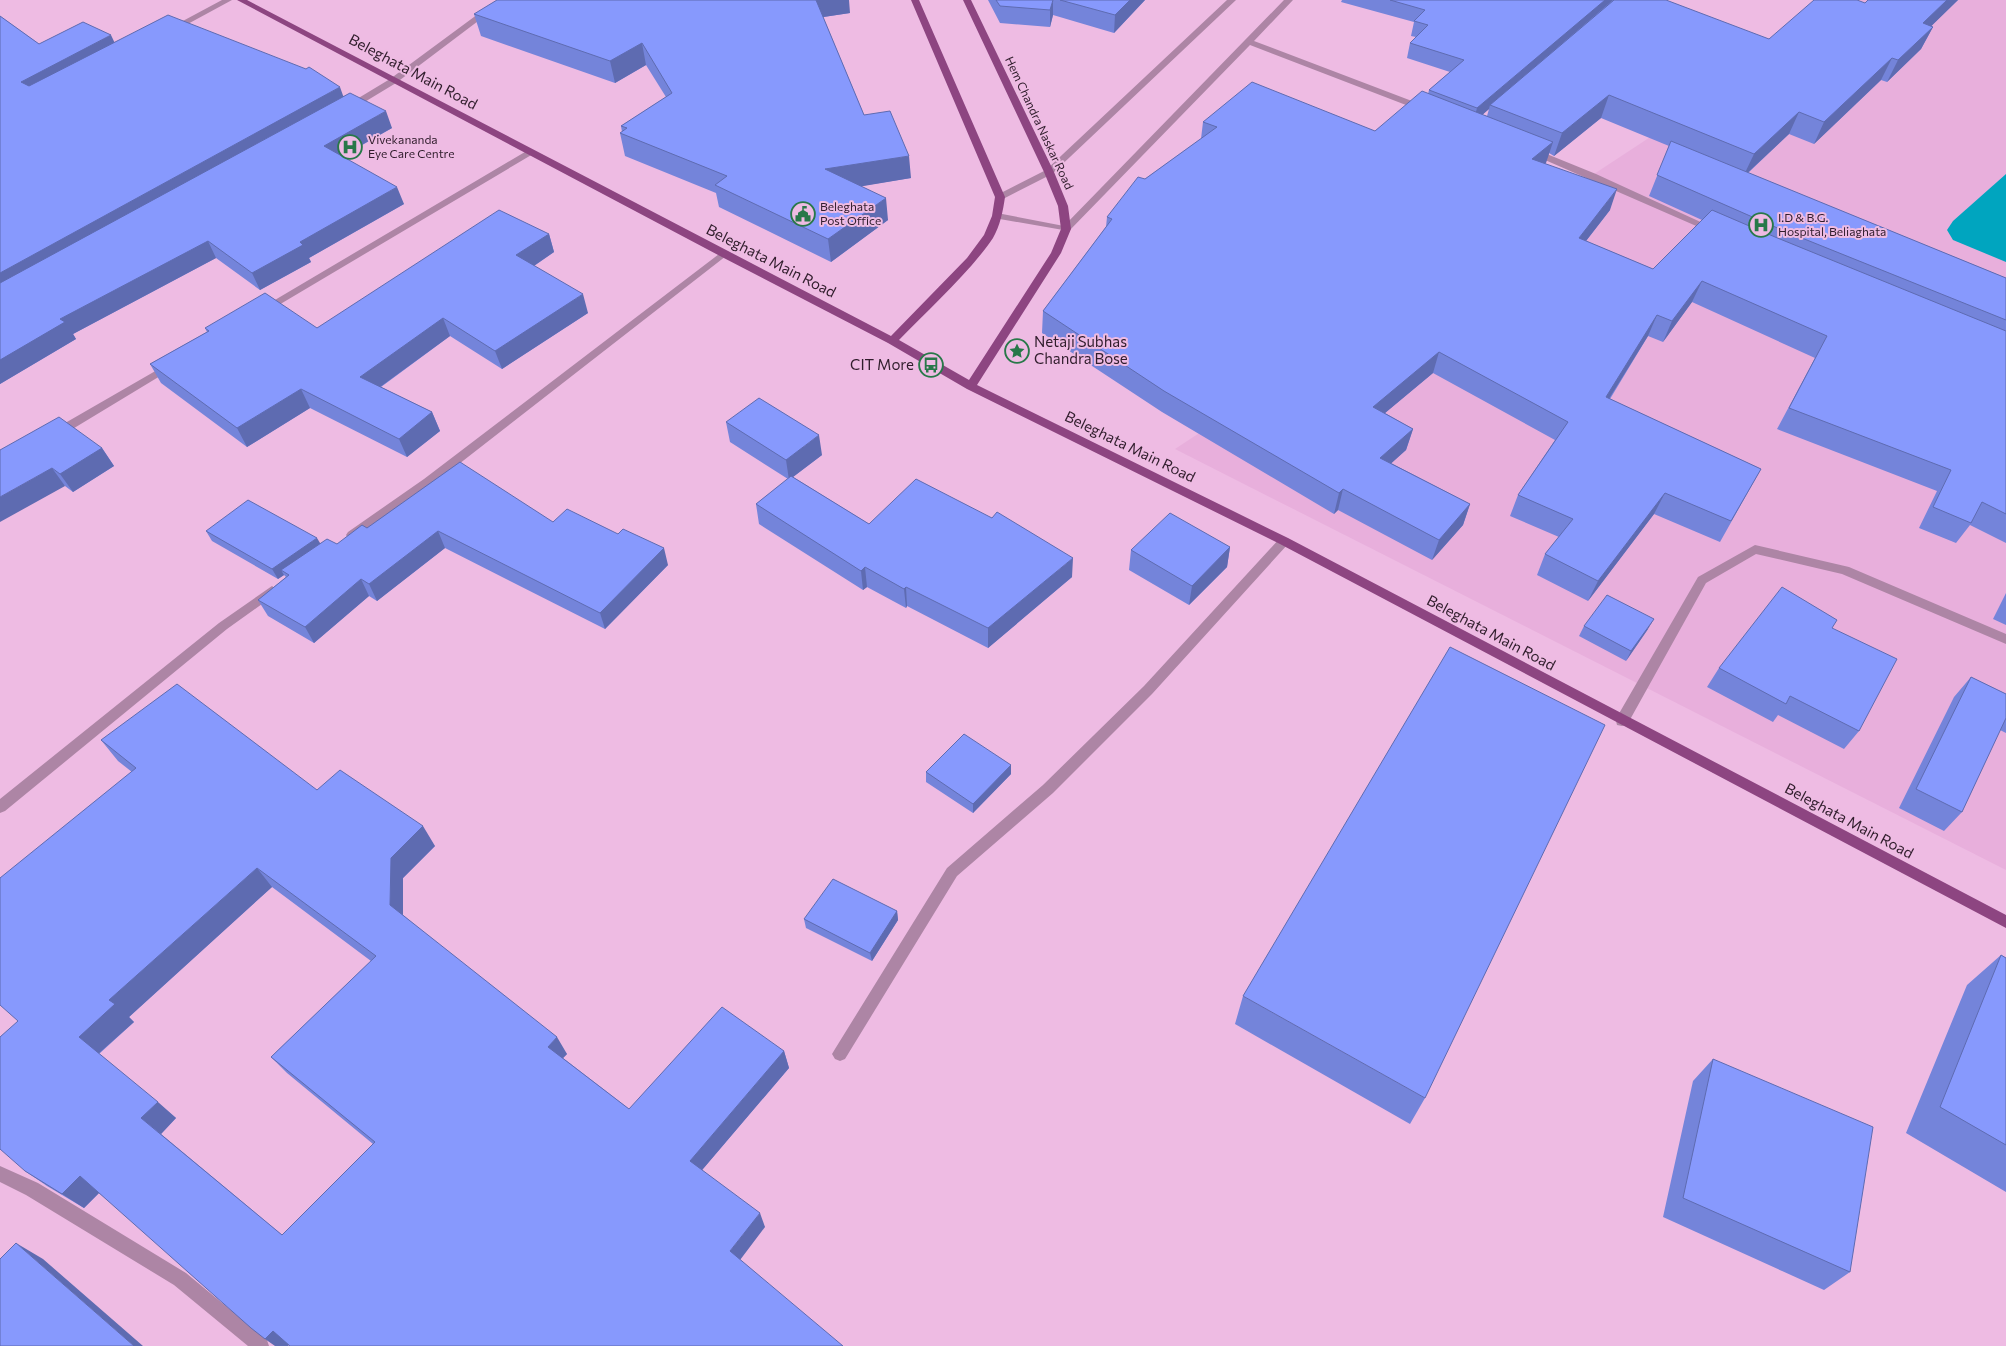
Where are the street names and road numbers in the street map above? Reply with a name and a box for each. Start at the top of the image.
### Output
street label: Beleghata Main Road [346,30,481,113]
street label: Hem Chandra Naskar Road [1003,54,1077,191]
street label: Beleghata Main Road [704,220,839,301]
street label: Beleghata Main Road [1062,407,1199,486]
street label: Beleghata Main Road [1424,591,1559,674]
street label: Beleghata Main Road [1782,779,1917,862]

